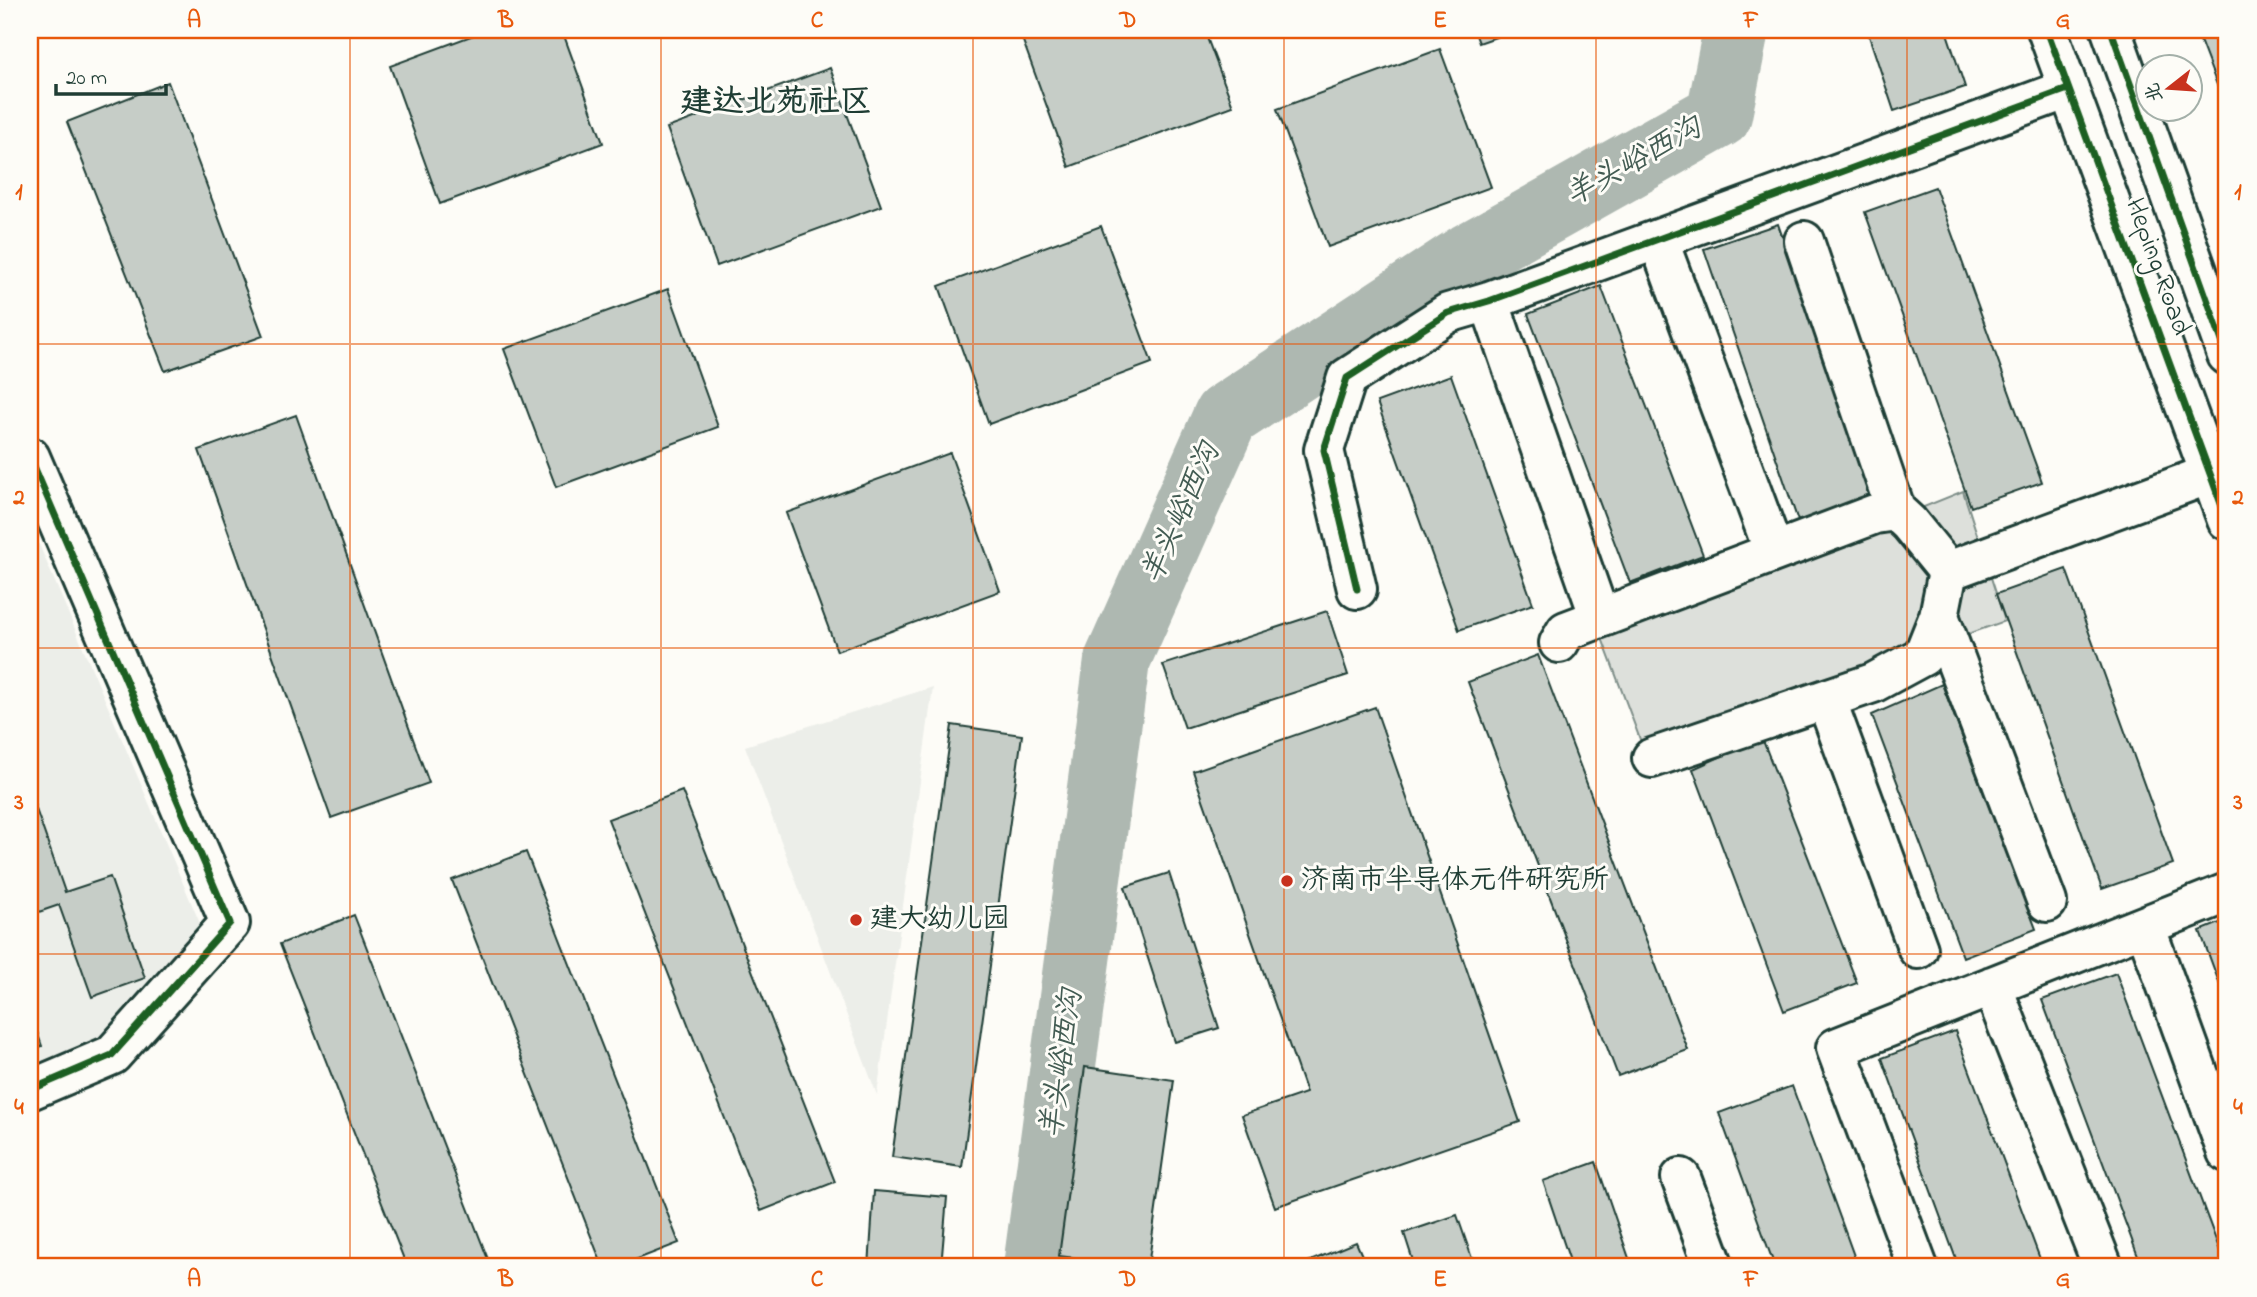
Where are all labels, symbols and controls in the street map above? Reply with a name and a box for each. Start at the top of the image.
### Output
text: A [187,5,201,38]
text: B [497,5,514,38]
text: C [811,5,824,38]
text: D [1119,5,1136,38]
text: E [1433,5,1447,38]
text: F [1743,5,1759,38]
text: G [2056,5,2070,38]
scale bar [56,52,166,96]
north arrow [2134,52,2204,122]
text: 20 m [66,64,107,94]
text: 北 [2139,79,2171,105]
district label: 建达北苑社区 [680,80,872,127]
water label: 羊头峪西沟 [1558,106,1713,219]
text: 1 [15,177,23,210]
text: 1 [2234,177,2242,210]
street label: Heping Road [2113,193,2201,342]
water label: 羊头峪西沟 [1131,434,1234,591]
text: 2 [12,482,25,515]
text: 2 [2231,482,2244,515]
text: 3 [13,787,24,820]
text: 3 [2232,787,2243,820]
place label: 济南市半导体元件研究所 [1301,861,1609,902]
marker: 济南市半导体元件研究所 [1279,873,1295,889]
place label: 建大幼儿园 [870,900,1010,941]
marker: 建大幼儿园 [848,912,864,928]
water label: 羊头峪西沟 [1031,984,1096,1141]
text: 4 [14,1092,24,1125]
text: 4 [2233,1092,2243,1125]
text: A [187,1264,201,1297]
text: B [497,1264,514,1297]
text: C [811,1264,824,1297]
text: D [1119,1264,1136,1297]
text: E [1433,1264,1447,1297]
text: F [1743,1264,1759,1297]
text: G [2056,1264,2070,1297]

